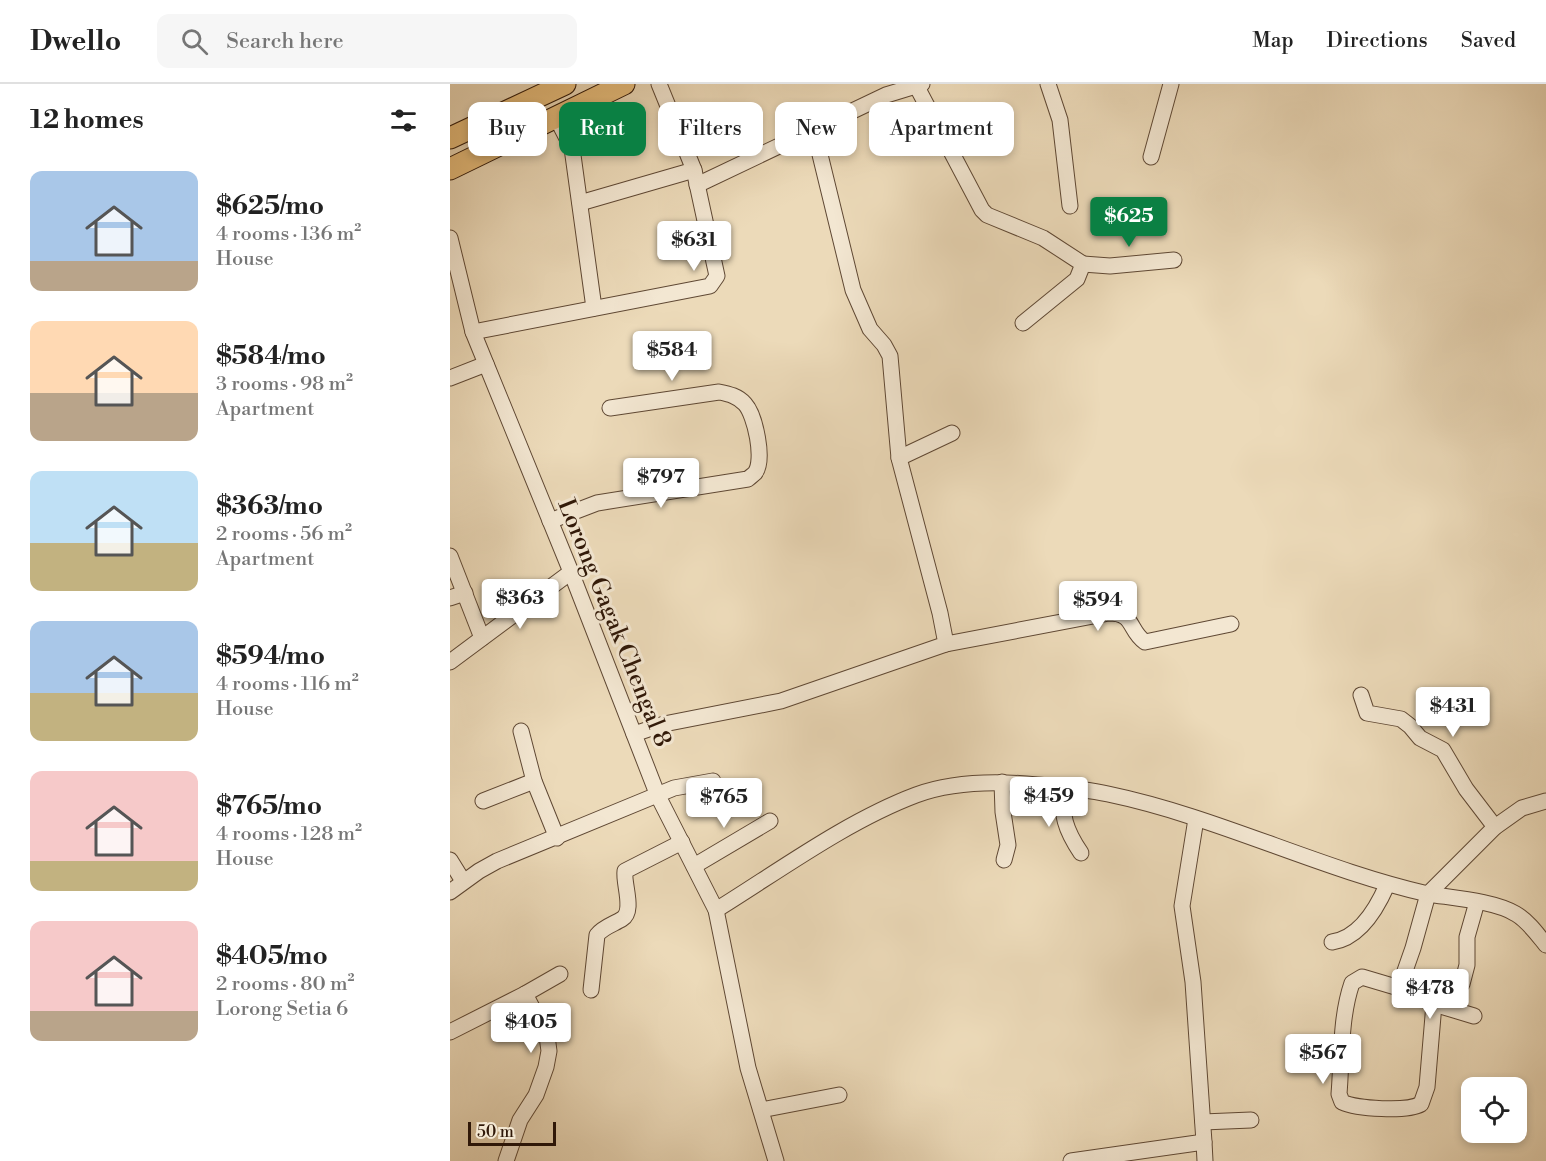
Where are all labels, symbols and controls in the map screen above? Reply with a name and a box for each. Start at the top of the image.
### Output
search box [157,14,577,68]
text: Dwello [30,24,121,59]
icon: search [178,25,211,58]
text: Search here [226,28,344,55]
text: Map [1252,28,1294,54]
text: Directions [1327,28,1428,54]
text: Saved [1461,28,1516,54]
chip: Buy [468,102,547,156]
chip: Rent [559,102,646,156]
chip: Filters [658,102,763,156]
chip: New [775,102,857,156]
chip: Apartment [869,102,1014,156]
text: 12 homes [30,104,144,136]
icon: filters [387,104,420,137]
text: $625/mo [216,190,324,222]
icon: home [78,195,150,267]
pin: $625 [1093,197,1165,248]
text: $625 [1104,204,1154,229]
pin: $631 [658,221,730,272]
text: 4 rooms · 136 m² [216,222,361,247]
text: $631 [671,228,717,253]
text: House [216,247,274,272]
pin: $584 [636,331,708,382]
text: $584 [647,338,697,363]
text: $584/mo [216,340,326,372]
icon: home [78,345,150,417]
text: 3 rooms · 98 m² [216,372,353,397]
text: Apartment [216,397,314,422]
pin: $797 [625,458,697,509]
text: $797 [637,465,685,490]
text: $363/mo [216,490,323,522]
icon: home [78,495,150,567]
street label: Lorong Gagak Chengal 8 [550,495,678,751]
text: 2 rooms · 56 m² [216,522,352,547]
text: Apartment [216,547,314,572]
pin: $363 [484,579,556,630]
pin: $594 [1062,581,1134,632]
text: $363 [496,586,544,611]
text: $594 [1073,588,1123,613]
text: $594/mo [216,640,325,672]
icon: home [78,645,150,717]
text: 4 rooms · 116 m² [216,672,359,697]
pin: $431 [1417,687,1489,738]
text: $431 [1430,694,1476,719]
text: House [216,697,274,722]
pin: $459 [1013,777,1085,828]
pin: $765 [688,778,760,829]
text: $459 [1024,784,1074,809]
text: $765 [700,785,748,810]
text: $765/mo [216,790,322,822]
icon: home [78,795,150,867]
text: 4 rooms · 128 m² [216,822,362,847]
text: House [216,847,274,872]
text: $405/mo [216,940,328,972]
icon: home [78,945,150,1017]
pin: $478 [1394,969,1466,1020]
text: 2 rooms · 80 m² [216,972,354,997]
text: $478 [1406,976,1454,1001]
text: Lorong Setia 6 [216,997,348,1022]
pin: $405 [495,1003,567,1054]
text: $405 [505,1010,557,1035]
pin: $567 [1287,1034,1359,1085]
text: $567 [1299,1041,1347,1066]
map controls [1461,1077,1527,1143]
button: locate [1461,1077,1527,1143]
scale bar [468,1119,556,1146]
text: 50 m [477,1122,514,1142]

